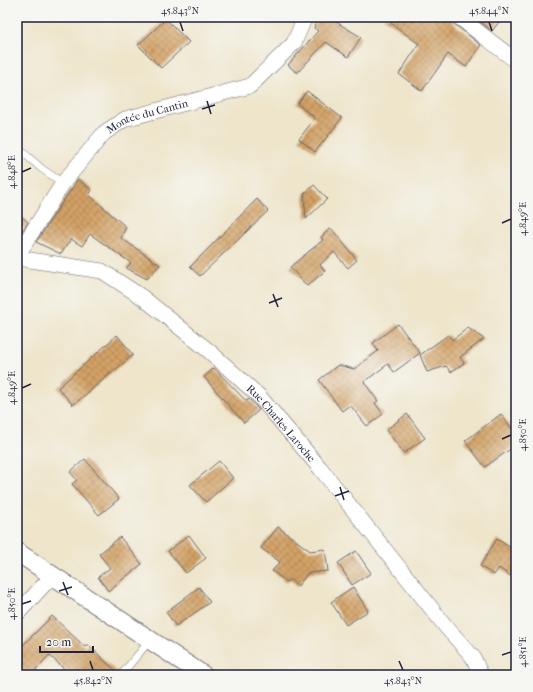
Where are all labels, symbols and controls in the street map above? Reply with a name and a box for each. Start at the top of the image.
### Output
text: 45.843°N [161,5,199,17]
text: 45.844°N [469,5,509,17]
street label: Montée du Cantin [104,96,190,136]
text: 4.848°E [6,155,18,189]
text: 4.849°E [517,202,529,236]
text: 4.849°E [6,371,18,405]
street label: Rue Charles Laroche [244,382,319,465]
text: 4.850°E [517,419,529,451]
text: 4.850°E [6,588,18,620]
scale bar [40,628,93,654]
text: 20 m [46,635,71,649]
text: 4.851°E [517,637,529,667]
text: 45.842°N [73,675,113,687]
text: 45.843°N [384,675,422,687]

